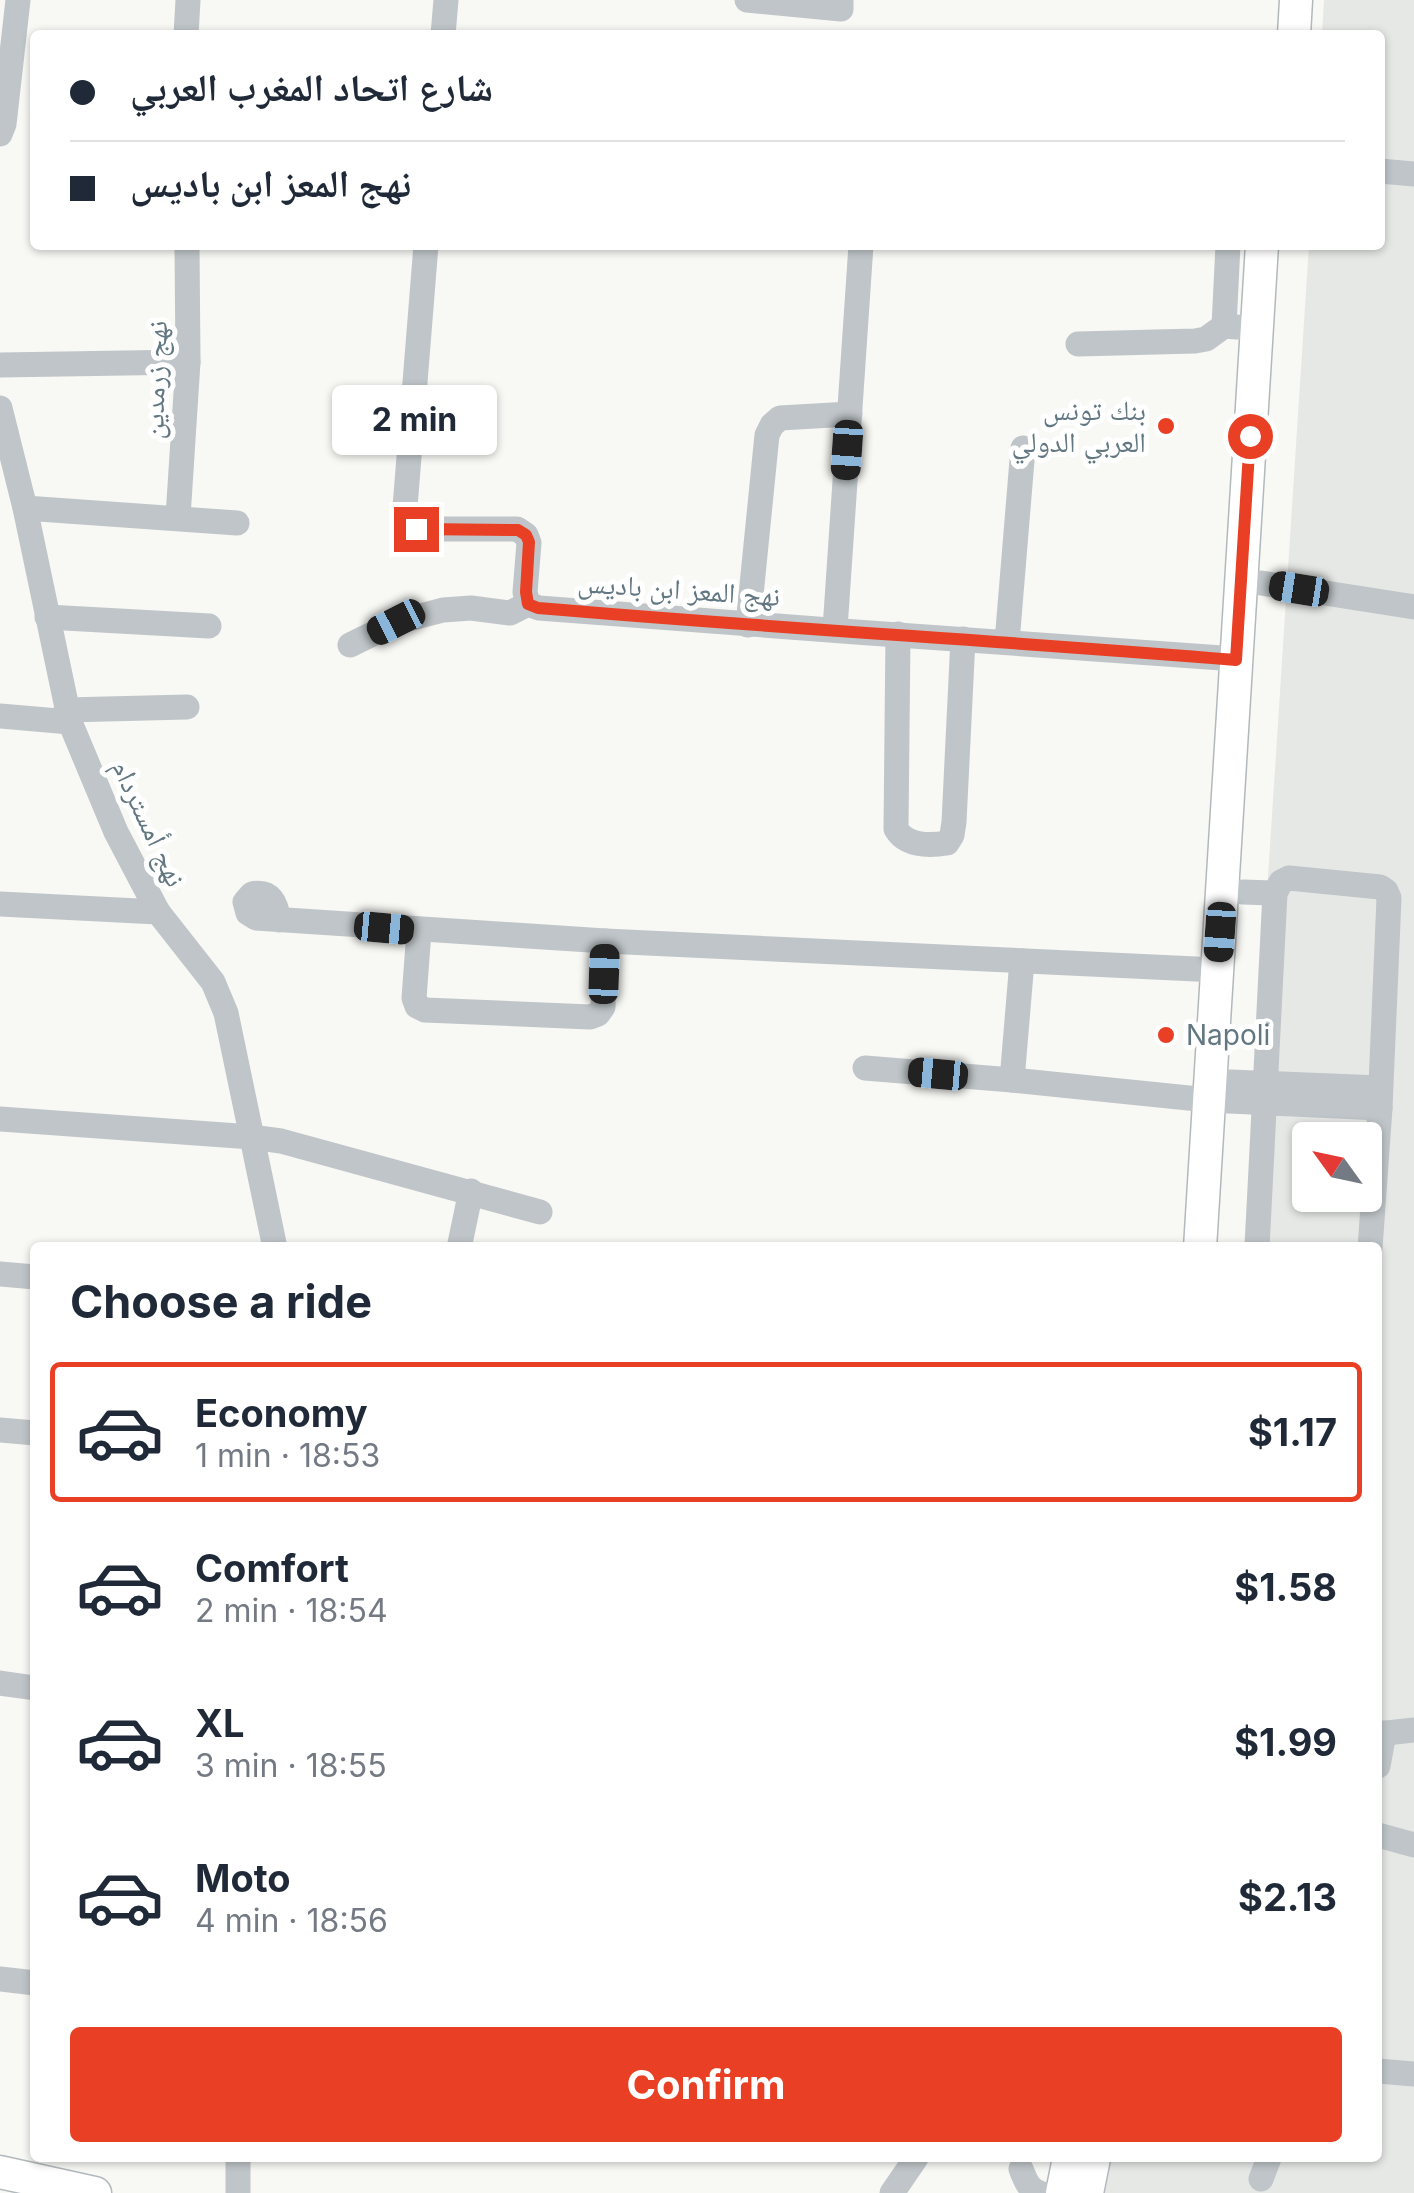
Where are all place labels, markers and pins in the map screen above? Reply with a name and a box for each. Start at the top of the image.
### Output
place label: بنك تونس العربي الدولي [1012,393,1146,465]
marker: بنك تونس العربي الدولي [1155,415,1177,437]
place label: Napoli [1186,1018,1270,1052]
marker: Napoli [1155,1024,1177,1046]

